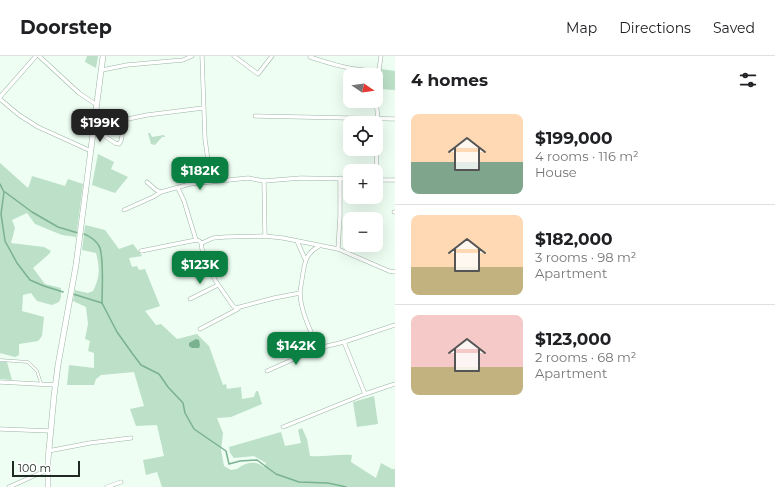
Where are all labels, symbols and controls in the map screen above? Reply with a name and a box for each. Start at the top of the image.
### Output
text: Doorstep [20,16,112,39]
text: Map [566,19,597,37]
text: Directions [619,19,691,37]
text: Saved [713,19,755,37]
north arrow [343,68,383,108]
map controls [343,68,383,252]
icon: filters [737,69,759,91]
text: 4 homes [411,70,488,90]
pin: $199K [72,109,128,143]
text: $199K [80,114,120,130]
button: locate [343,116,383,156]
text: $199,000 [535,128,613,148]
icon: home [443,130,491,178]
text: 4 rooms · 116 m² [535,148,639,164]
pin: $182K [172,157,228,191]
text: $182K [180,162,220,178]
button: + [343,164,383,204]
text: House [535,164,577,180]
button: − [343,212,383,252]
text: $182,000 [535,229,613,249]
icon: home [443,231,491,279]
text: 3 rooms · 98 m² [535,249,636,265]
pin: $123K [172,251,228,285]
text: $123K [181,256,219,272]
text: Apartment [535,265,607,281]
text: $123,000 [535,329,611,349]
icon: home [443,331,491,379]
pin: $142K [268,332,324,366]
text: $142K [276,337,316,353]
text: 2 rooms · 68 m² [535,349,636,365]
text: Apartment [535,365,607,381]
scale bar [12,459,80,478]
text: 100 m [18,461,51,475]

